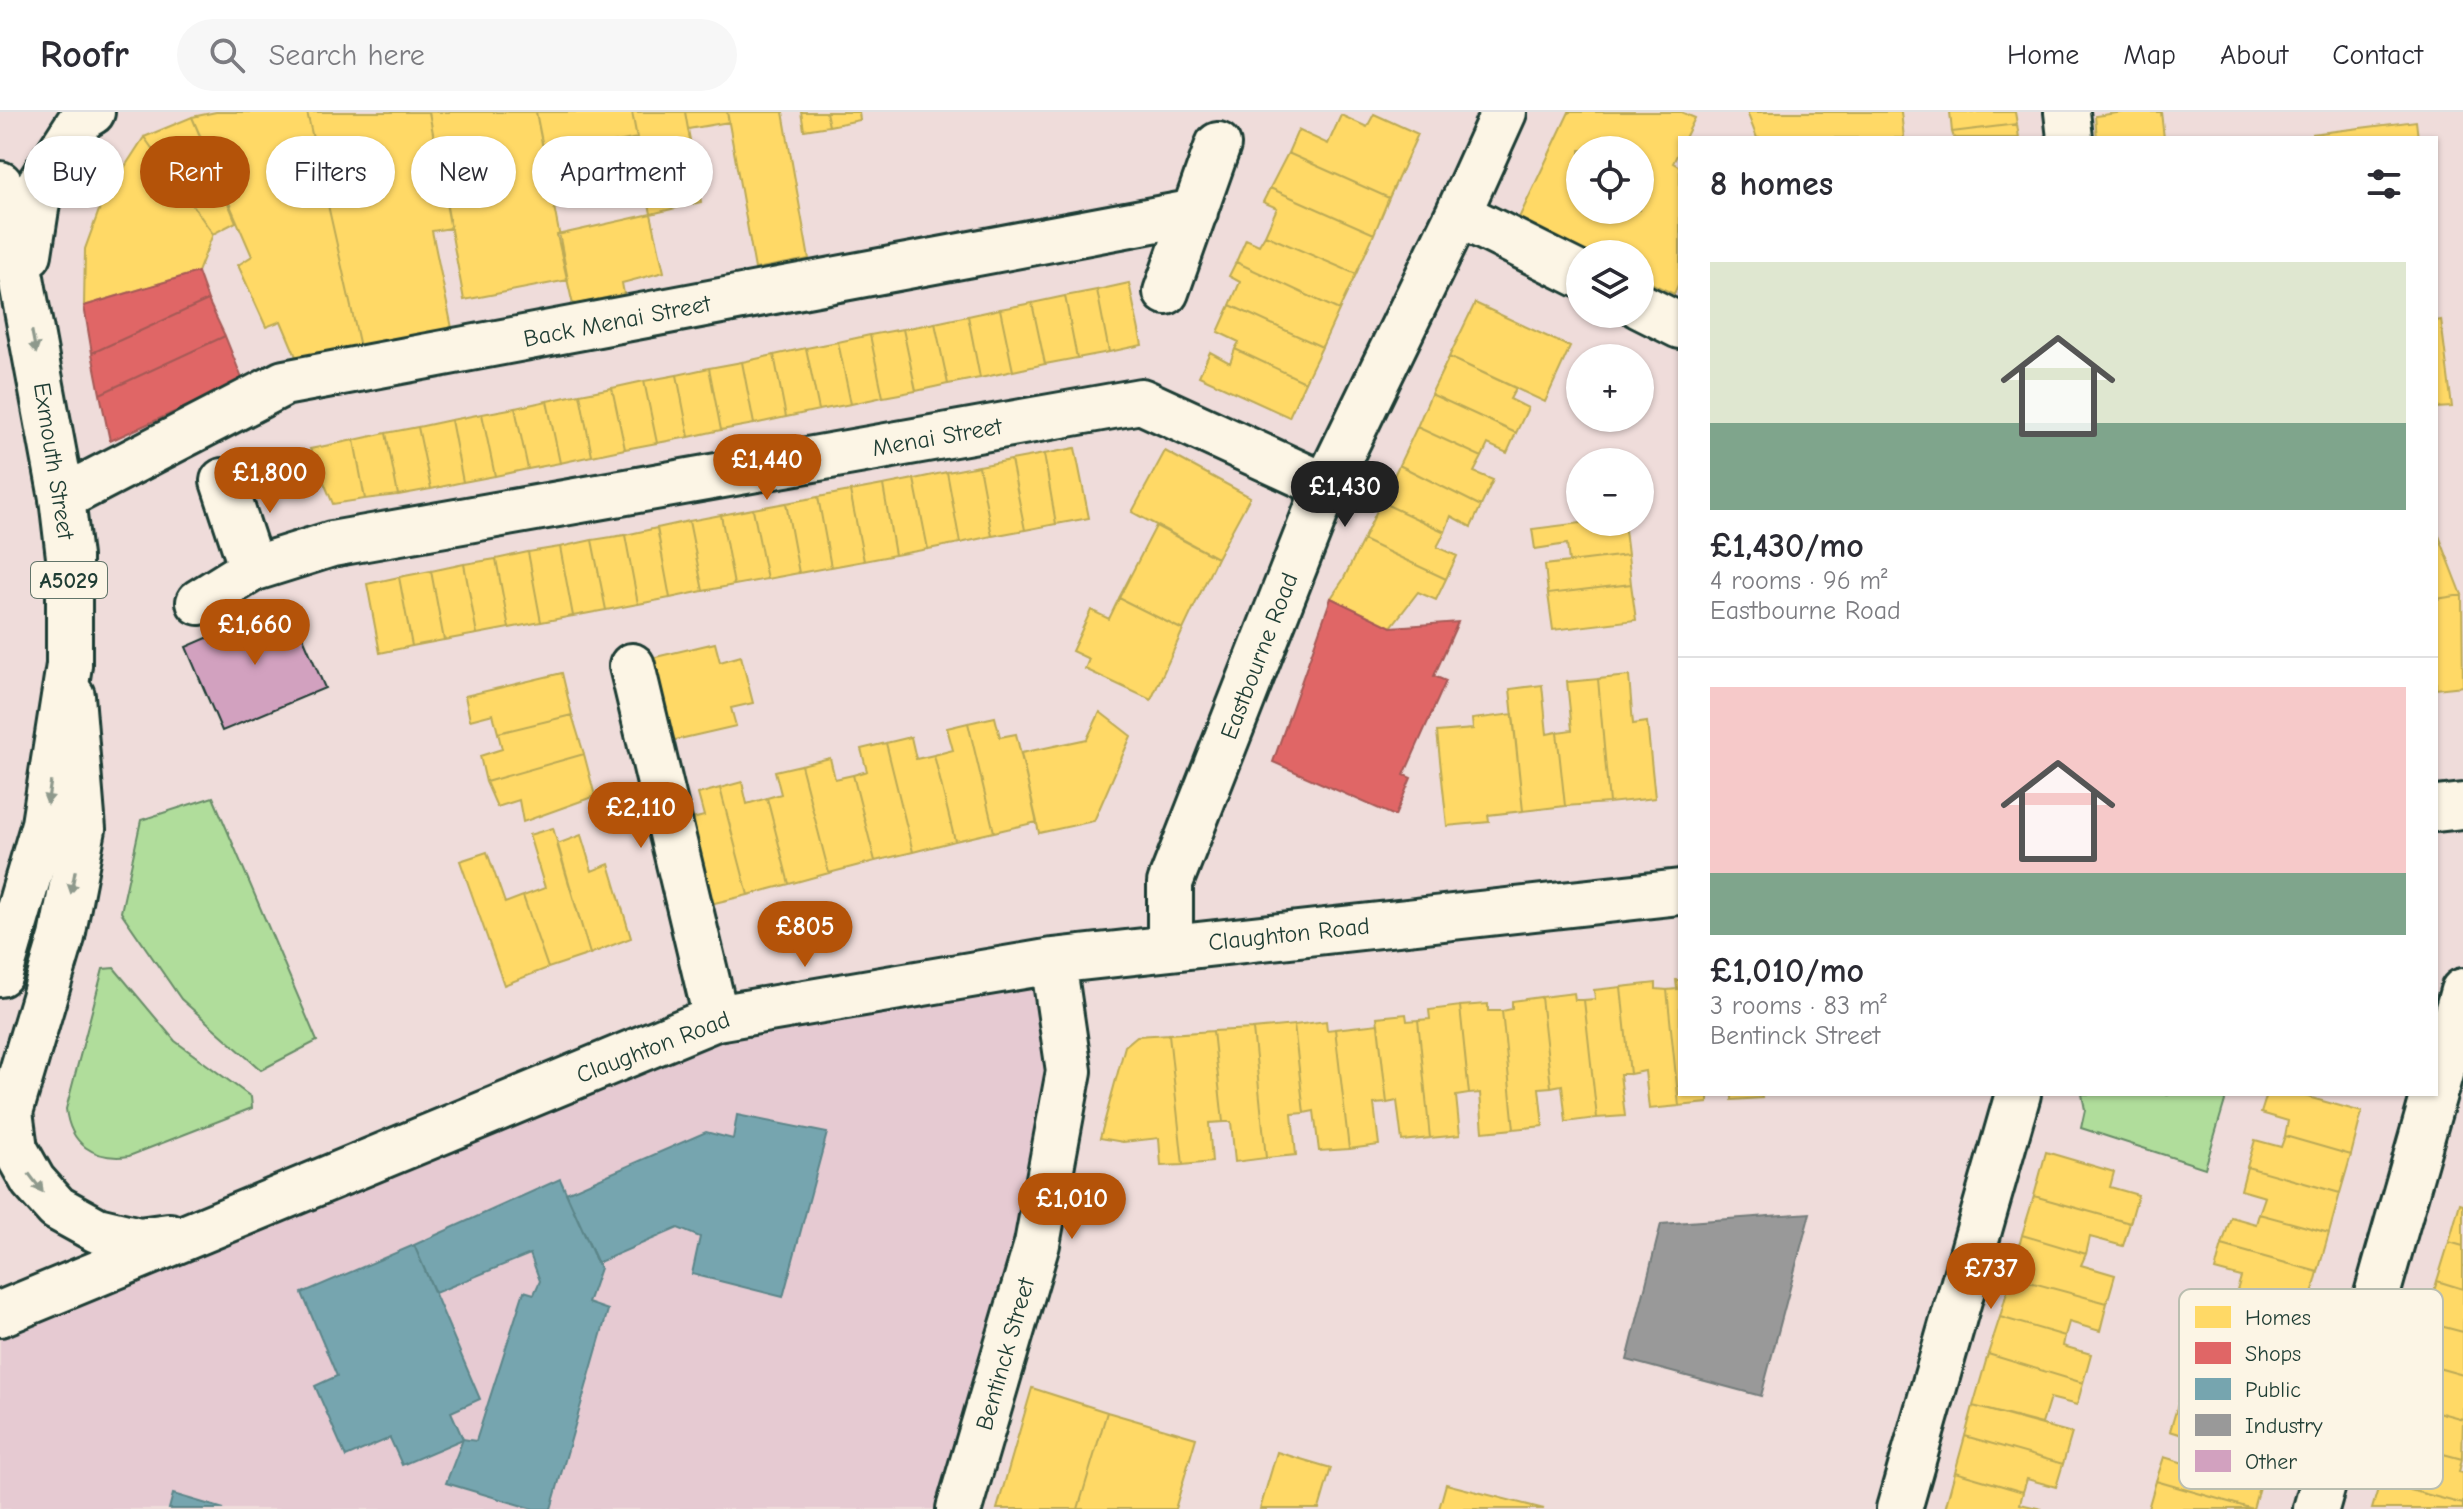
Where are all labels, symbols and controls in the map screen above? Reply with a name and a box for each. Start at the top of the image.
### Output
search box [177,19,737,91]
text: Roofr [40,33,129,77]
icon: search [205,33,249,77]
text: Search here [269,38,425,73]
text: Home [2007,39,2079,71]
text: Map [2123,39,2176,71]
text: About [2220,39,2288,71]
text: Contact [2332,39,2423,71]
chip: Buy [24,136,124,208]
chip: Rent [140,136,250,208]
chip: Filters [266,136,395,208]
chip: New [411,136,516,208]
chip: Apartment [532,136,713,208]
map controls [1566,136,1654,536]
button: locate [1566,136,1654,224]
icon: filters [2362,162,2406,206]
text: 8 homes [1710,164,1833,204]
button: layers [1566,240,1654,328]
street label: Back Menai Street [521,289,714,353]
icon: home [1986,314,2130,458]
one-way arrow [28,329,41,354]
button: + [1566,344,1654,432]
street label: Exmouth Street [28,381,80,543]
street label: Menai Street [870,412,1005,462]
pin: £1,440 [702,434,832,502]
text: £1,440 [731,445,803,475]
pin: £1,800 [205,447,335,515]
button: − [1566,448,1654,536]
text: £1,800 [232,458,308,488]
pin: £1,430 [1280,461,1410,529]
text: £1,430 [1309,472,1381,502]
text: £1,430/mo [1710,526,1864,566]
road number: A5029 [31,562,107,598]
text: 4 rooms · 96 m² [1710,566,1887,596]
street label: Eastbourne Road [1214,569,1304,743]
text: Eastbourne Road [1710,596,1901,626]
pin: £1,660 [190,599,320,667]
text: £1,660 [218,610,292,640]
icon: home [1986,739,2130,883]
one-way arrow [42,781,54,806]
pin: £2,110 [576,782,706,850]
text: £2,110 [606,793,676,823]
one-way arrow [66,869,79,894]
pin: £805 [758,901,852,969]
text: £805 [775,912,835,942]
street label: Claughton Road [1207,912,1371,956]
text: £1,010/mo [1710,951,1864,991]
text: 3 rooms · 83 m² [1710,991,1887,1021]
street label: Claughton Road [572,1005,734,1089]
text: Bentinck Street [1710,1021,1880,1051]
one-way arrow [28,1172,44,1193]
pin: £1,010 [1007,1173,1137,1241]
text: £1,010 [1036,1184,1108,1214]
pin: £737 [1944,1243,2038,1311]
text: £737 [1964,1254,2018,1284]
street label: Bentinck Street [970,1274,1040,1433]
legend [2179,1289,2443,1489]
text: Homes [2245,1305,2311,1331]
text: Shops [2245,1341,2301,1367]
text: Public [2245,1377,2301,1403]
text: Industry [2245,1413,2323,1439]
text: Other [2245,1449,2297,1475]

